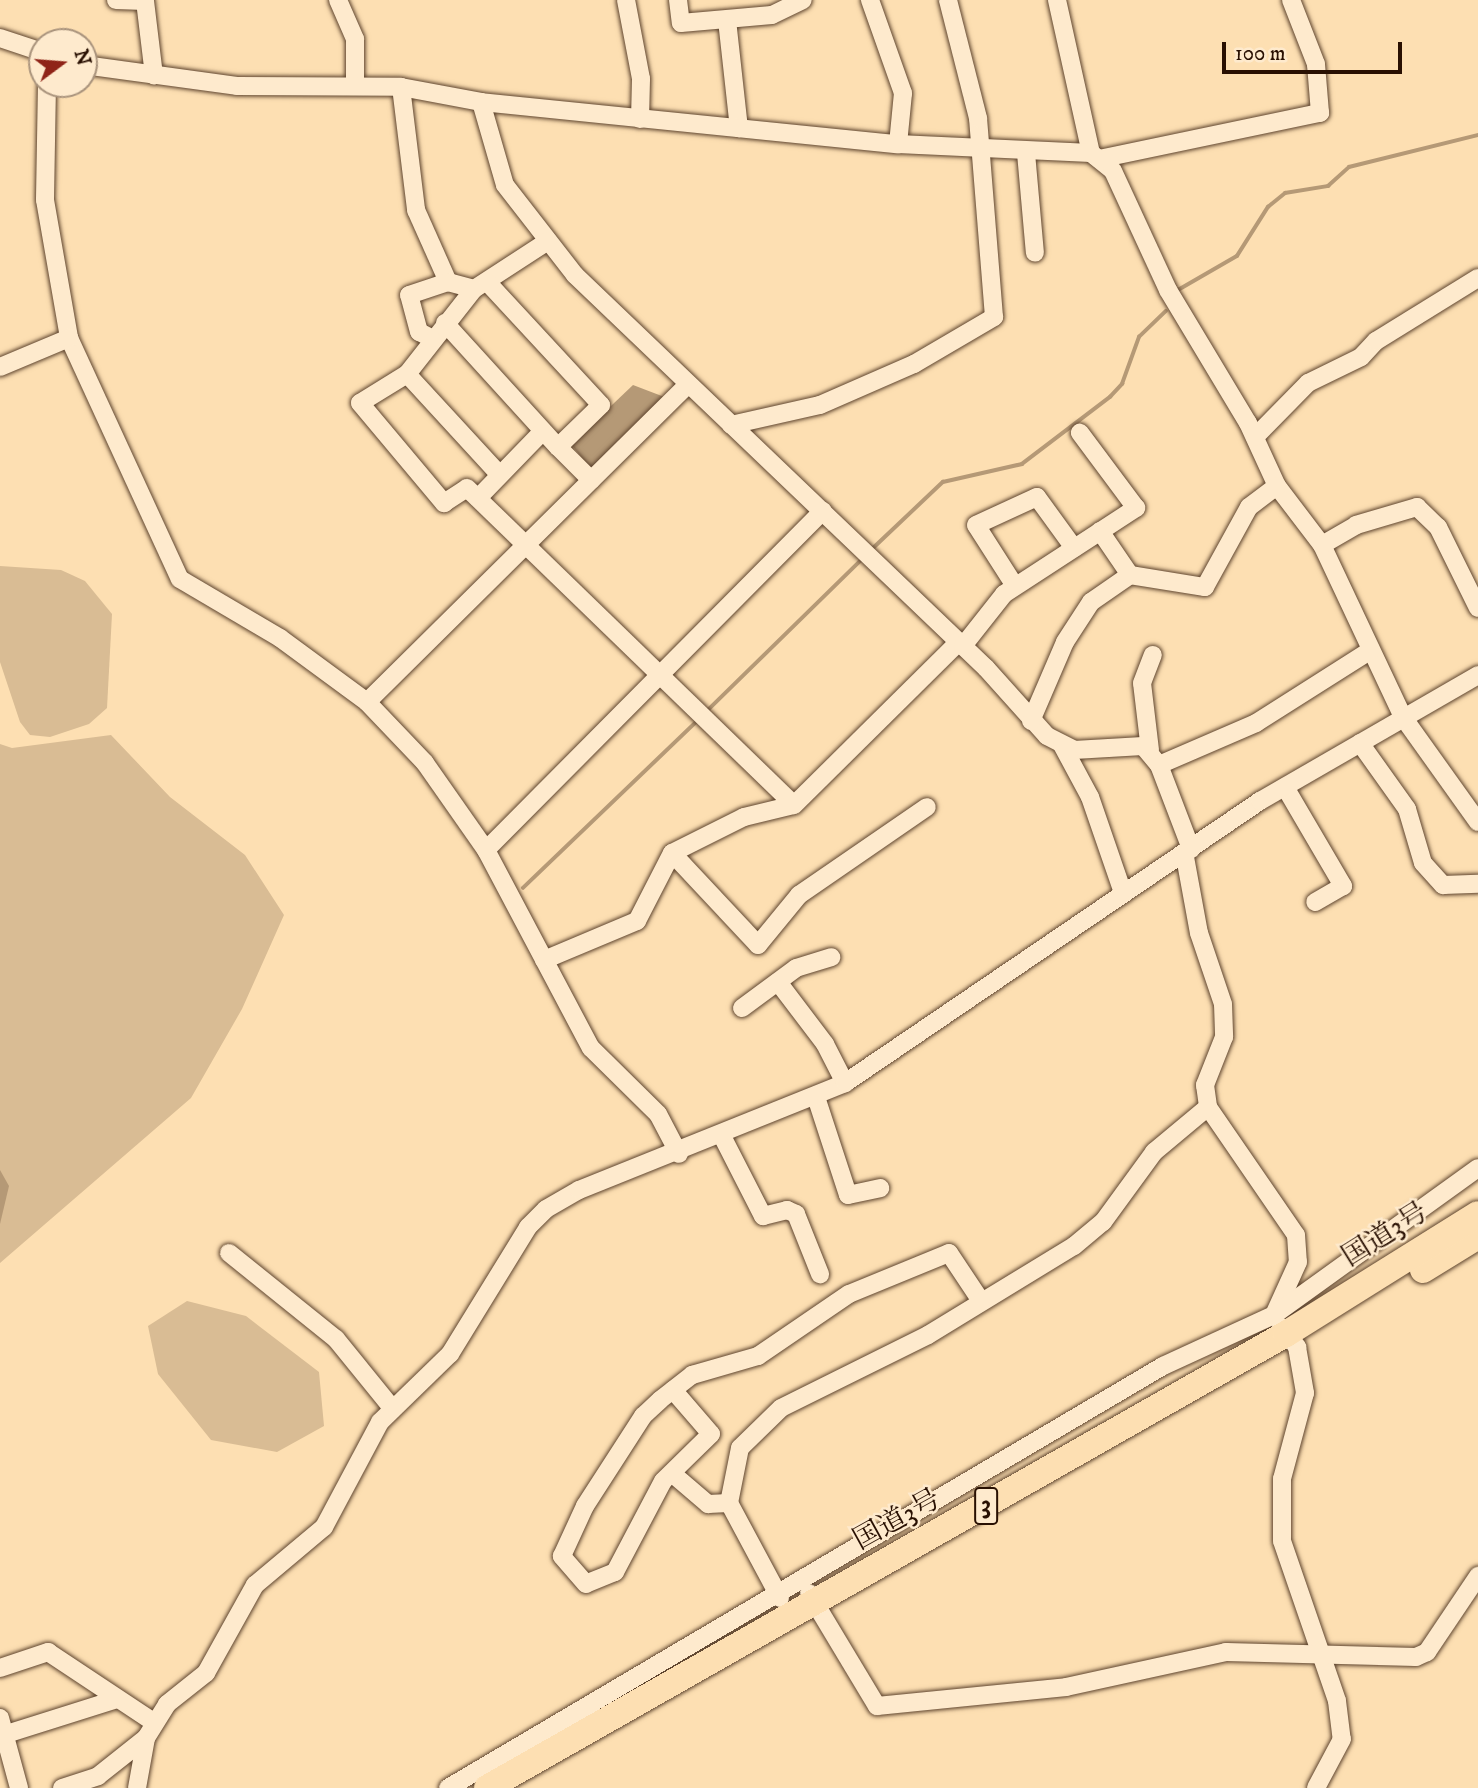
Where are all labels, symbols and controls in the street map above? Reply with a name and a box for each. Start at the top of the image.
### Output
north arrow [28,28,98,98]
scale bar [1226,28,1406,72]
text: 100 m [1235,41,1286,67]
text: N [69,47,95,68]
street label: 国道3号 [1336,1196,1434,1274]
street label: 国道3号 [848,1482,946,1558]
road number: 3 [974,1484,998,1528]

